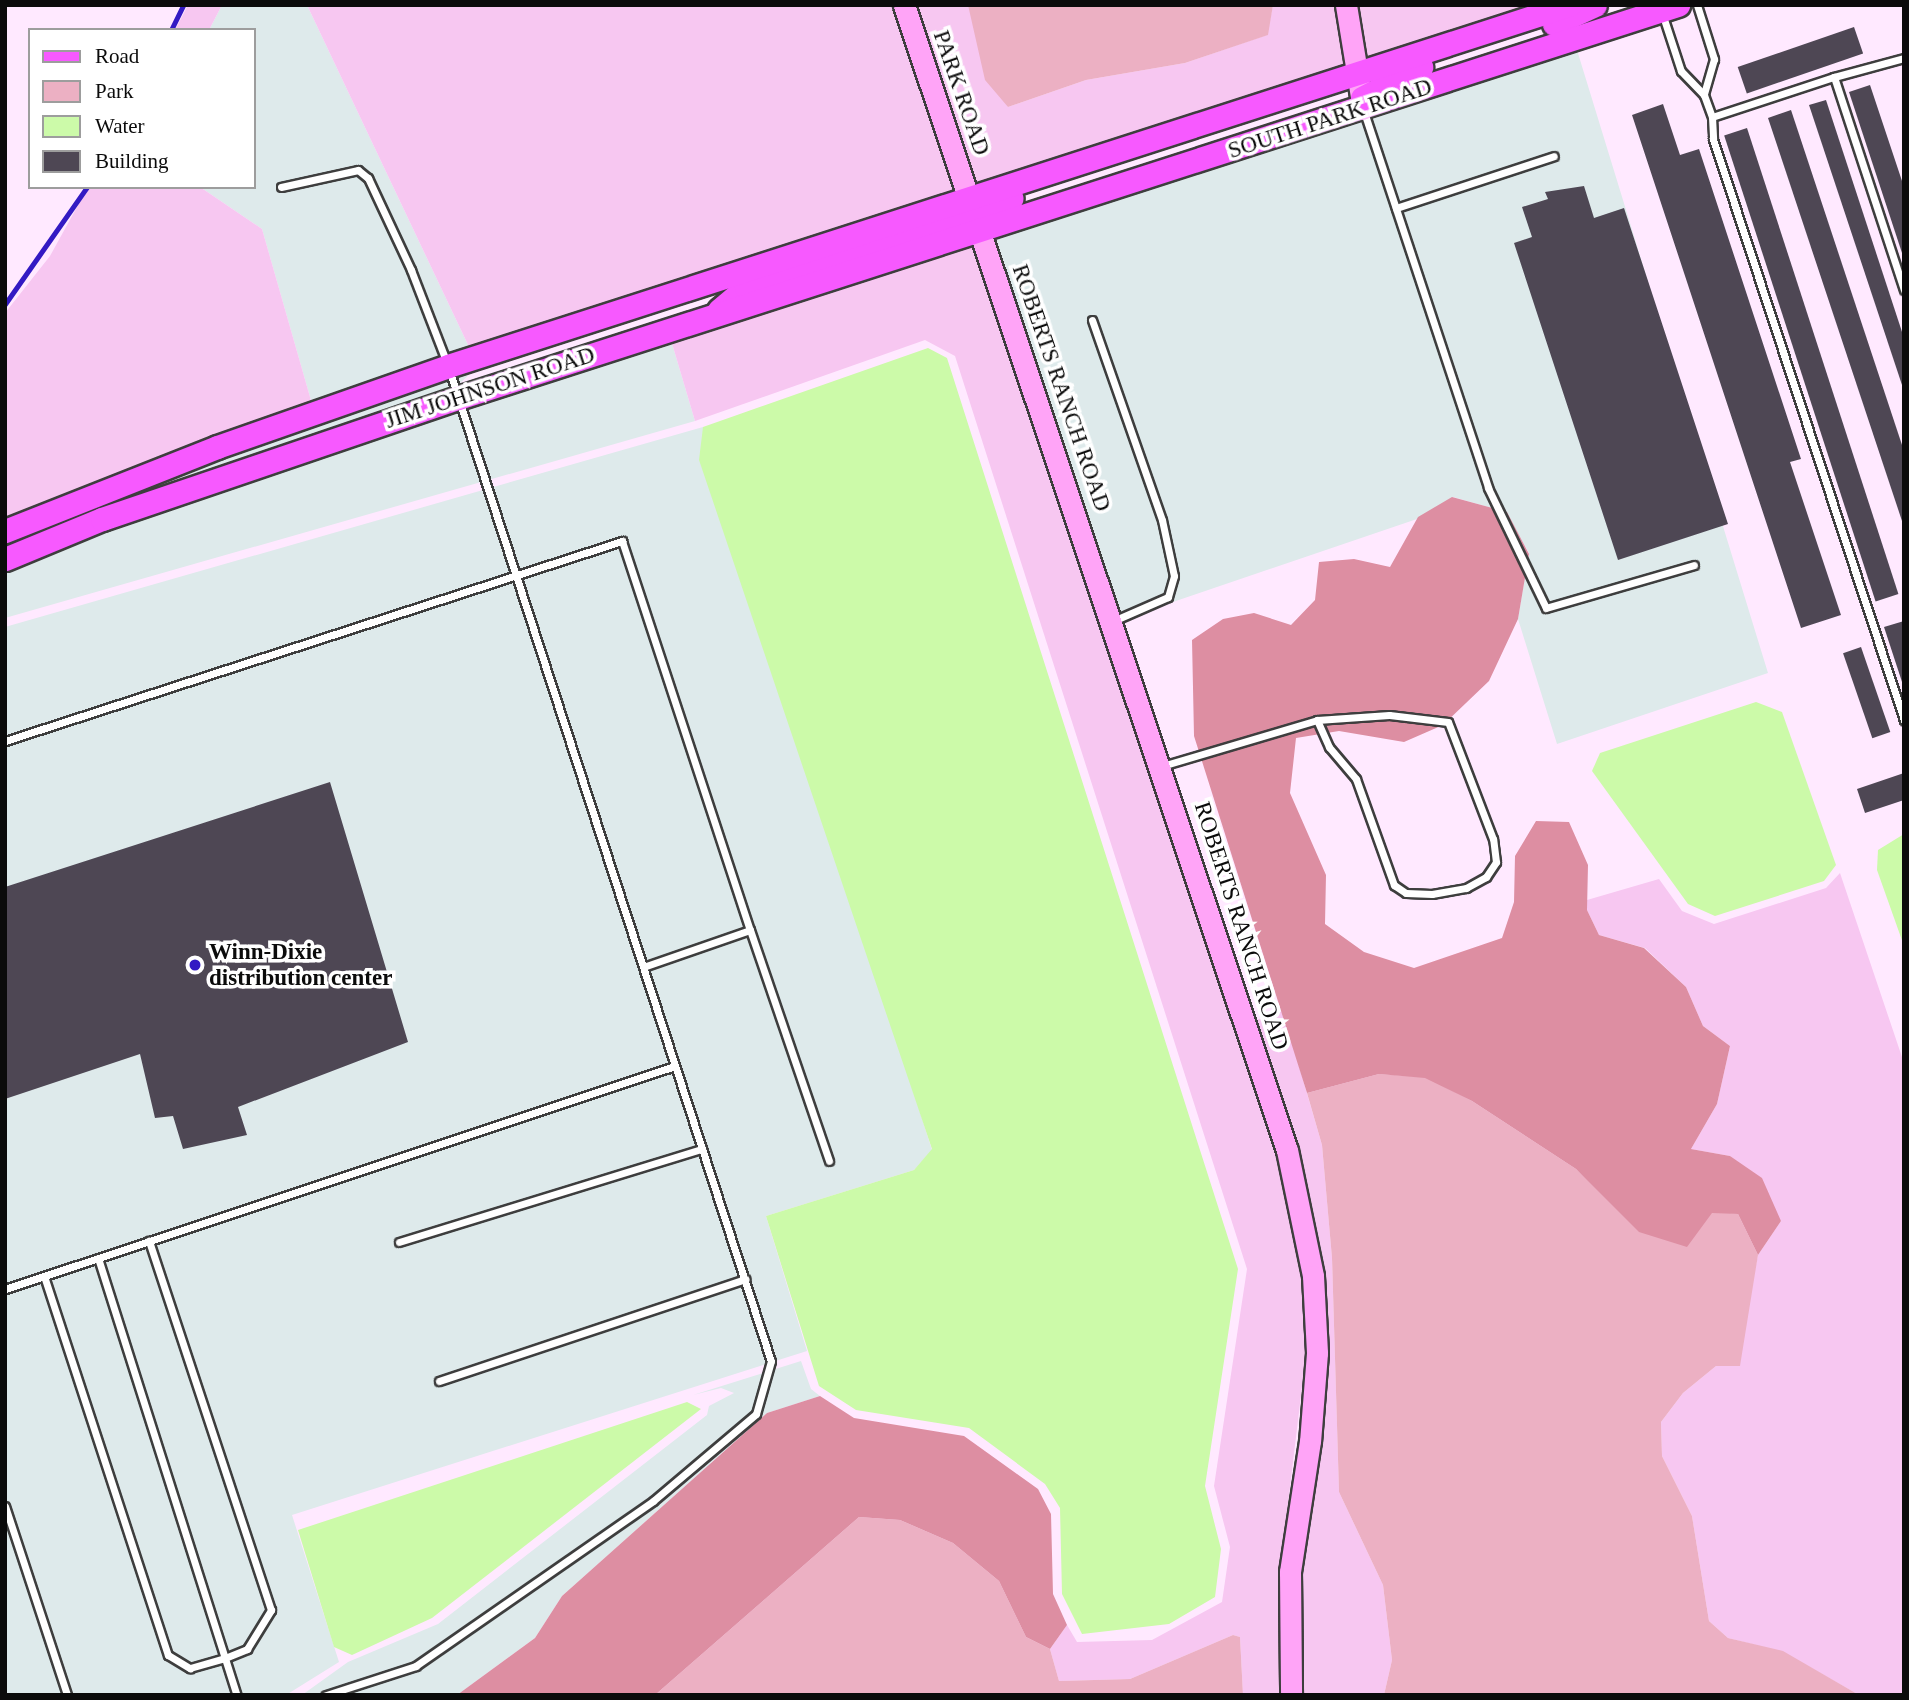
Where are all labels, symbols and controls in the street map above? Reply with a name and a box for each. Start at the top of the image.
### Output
street label: PARK ROAD [927,27,995,159]
legend [28,28,256,189]
text: Road [95,44,139,68]
street label: SOUTH PARK ROAD [1225,73,1435,165]
text: Park [95,79,134,103]
text: Water [95,114,145,138]
text: Building [95,149,169,173]
street label: ROBERTS RANCH ROAD [1006,261,1116,515]
street label: JIM JOHNSON ROAD [382,341,598,435]
street label: ROBERTS RANCH ROAD [1188,798,1294,1054]
place label: Winn-Dixie distribution center [209,938,392,992]
marker: Winn-Dixie distribution center [187,957,203,973]

